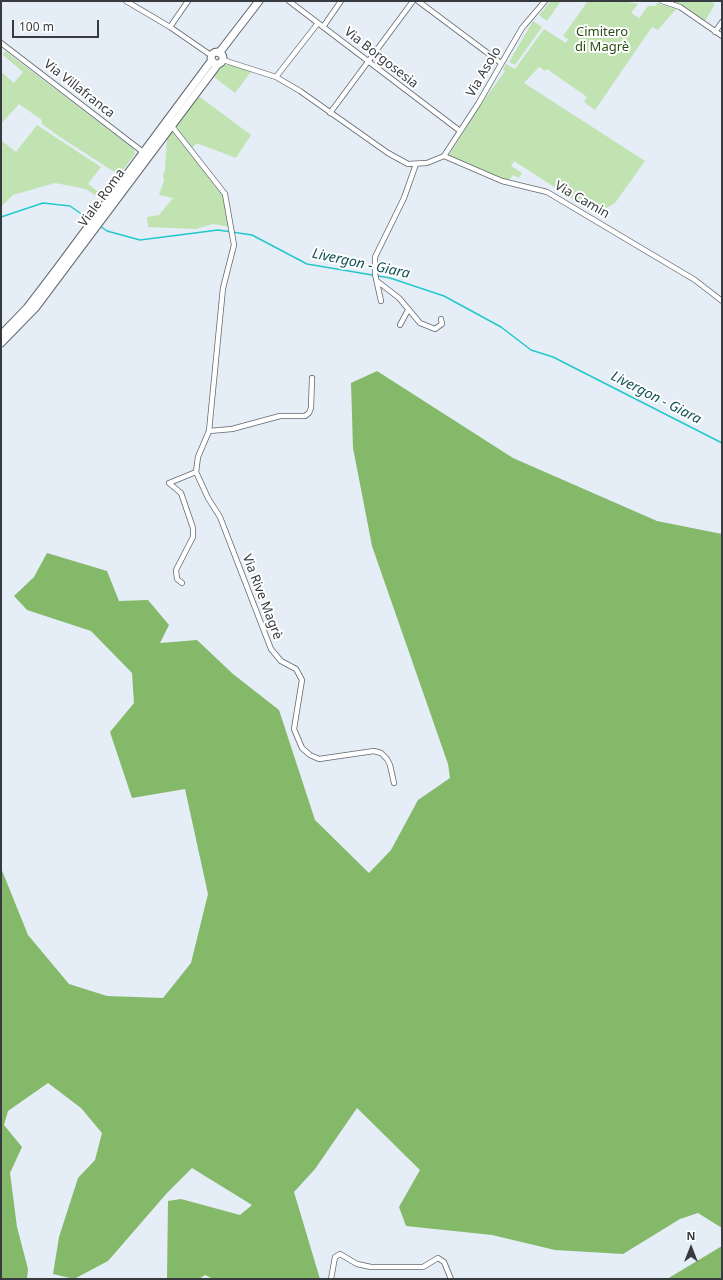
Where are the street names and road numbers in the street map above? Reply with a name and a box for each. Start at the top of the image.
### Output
street label: Via Borgosesia [341,24,421,92]
street label: Via Asolo [463,44,505,100]
street label: Via Villafranca [41,57,117,121]
street label: Viale Roma [76,166,128,230]
street label: Via Camin [552,178,612,222]
street label: Via Rive Magrè [239,552,285,642]

